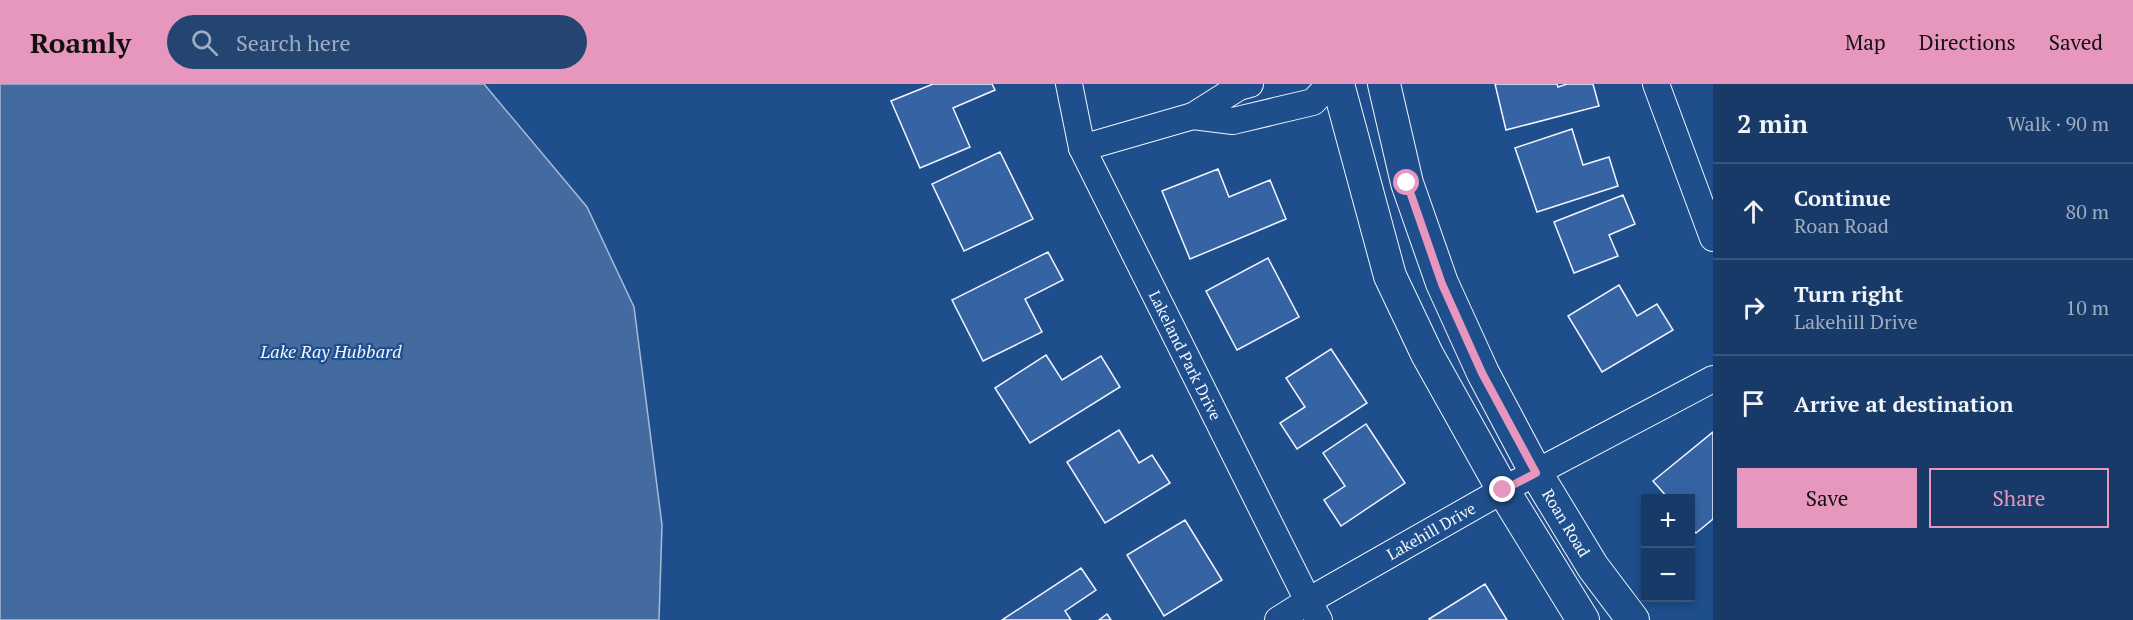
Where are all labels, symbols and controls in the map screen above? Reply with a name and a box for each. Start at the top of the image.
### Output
search box [167,15,587,69]
text: Roamly [30,24,131,61]
icon: search [188,26,221,59]
text: Search here [236,28,350,57]
text: Map [1845,28,1886,56]
text: Directions [1919,28,2016,56]
text: Saved [2049,28,2103,56]
text: 2 min [1737,106,1808,140]
text: Walk · 90 m [2007,110,2109,137]
route start [1393,169,1419,195]
text: Continue [1794,183,1891,212]
icon: ahead [1737,195,1770,228]
text: 80 m [2066,198,2109,225]
text: Roan Road [1794,212,1889,239]
text: Turn right [1794,279,1903,308]
street label: Lakeland Park Drive [1144,287,1227,424]
icon: right [1737,291,1770,324]
text: 10 m [2066,294,2109,321]
text: Lakehill Drive [1794,308,1918,335]
water label: Lake Ray Hubbard [259,339,402,363]
icon: arrive [1737,387,1770,420]
text: Arrive at destination [1794,389,2013,418]
button: Save [1737,468,1917,528]
button: Share [1929,468,2109,528]
route end [1489,476,1515,502]
street label: Roan Road [1537,485,1595,561]
map controls [1641,494,1695,602]
button: + [1641,494,1695,548]
street label: Lakehill Drive [1382,497,1479,565]
button: − [1641,548,1695,602]

